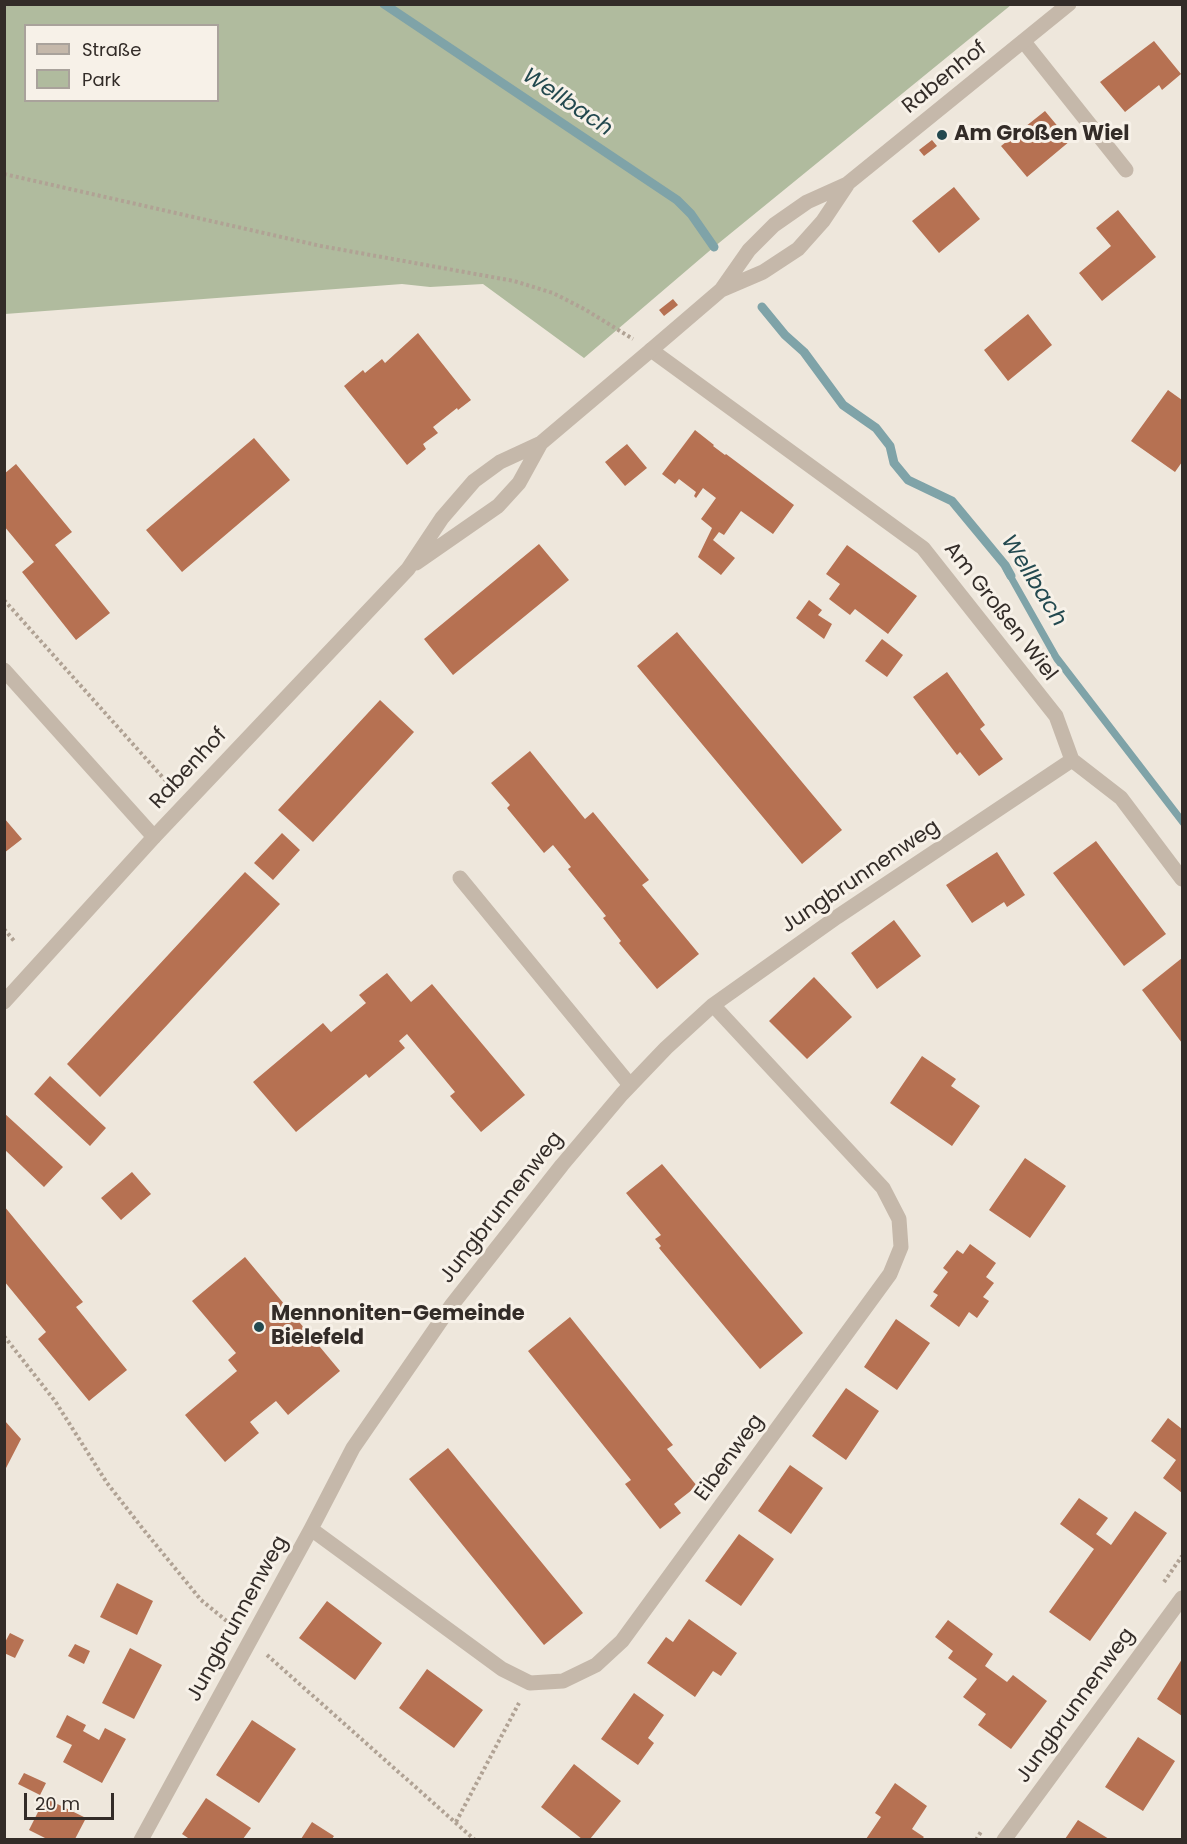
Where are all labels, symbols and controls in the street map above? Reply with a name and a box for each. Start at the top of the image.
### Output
legend [24,24,219,102]
street label: Rabenhof [898,36,992,120]
text: Straße [82,37,141,62]
water label: Wellbach [517,63,617,143]
text: Park [82,67,121,92]
place label: Am Großen Wiel [954,122,1129,148]
marker: Am Großen Wiel [935,128,949,142]
water label: Wellbach [994,530,1072,632]
street label: Am Großen Wiel [938,538,1062,686]
street label: Rabenhof [145,723,233,815]
street label: Jungbrunnenweg [777,815,945,939]
street label: Jungbrunnenweg [435,1127,569,1289]
place label: Mennoniten-Gemeinde Bielefeld [271,1302,525,1352]
marker: Mennoniten-Gemeinde Bielefeld [252,1320,266,1334]
street label: Eibenweg [690,1410,770,1506]
street label: Jungbrunnenweg [182,1532,294,1706]
street label: Jungbrunnenweg [1011,1624,1141,1788]
scale bar [27,1781,117,1819]
text: 20 m [35,1791,80,1816]

